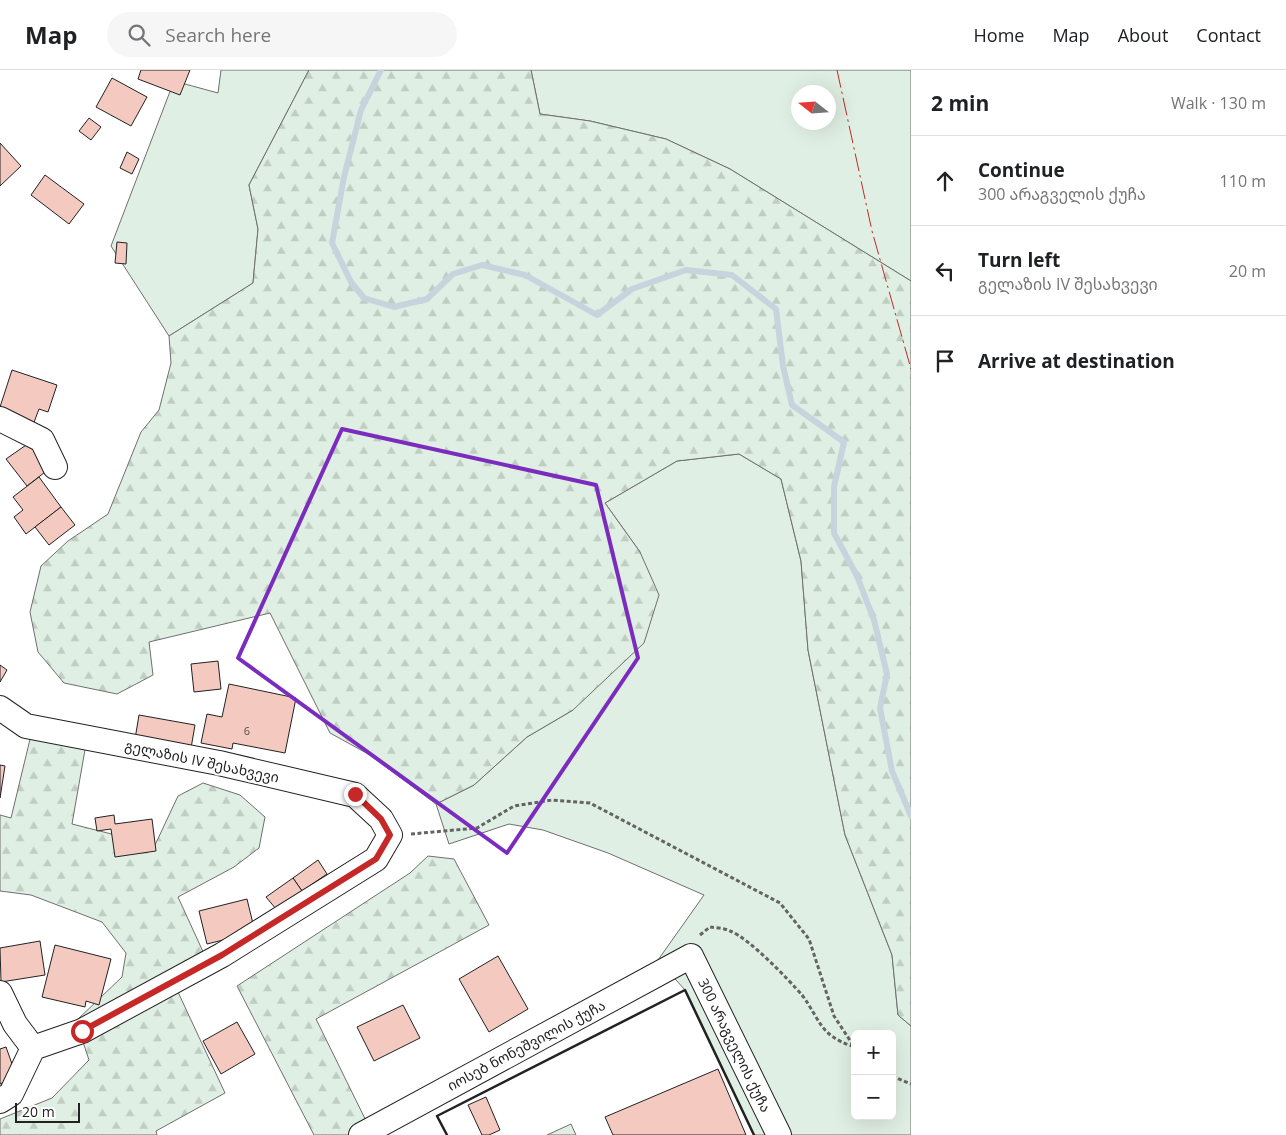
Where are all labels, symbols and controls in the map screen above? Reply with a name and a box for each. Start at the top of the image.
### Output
search box [107,12,457,57]
text: Map [25,18,77,51]
icon: search [125,21,153,49]
text: Search here [165,22,271,48]
text: Home [974,23,1024,47]
text: Map [1052,23,1090,47]
text: About [1118,23,1168,47]
text: Contact [1196,23,1261,47]
north arrow [791,85,836,130]
text: 2 min [931,89,989,117]
text: Walk · 130 m [1171,92,1266,114]
text: Continue [978,157,1065,183]
icon: ahead [931,167,959,195]
text: 110 m [1220,170,1266,192]
text: 300 არაგველის ქუჩა [978,183,1146,205]
text: Turn left [978,247,1060,273]
icon: left [931,257,959,285]
text: 20 m [1229,260,1266,282]
text: გელაზის IV შესახვევი [978,273,1158,295]
icon: arrive [931,347,959,375]
text: Arrive at destination [978,348,1175,374]
house number: 6 [244,723,250,738]
street label: გელაზის IV შესახვევი [123,735,281,787]
route end [344,783,367,806]
street label: 300 არაგველის ქუჩა [694,975,776,1115]
street label: იოსებ ნონეშვილის ქუჩა [444,995,608,1095]
route start [71,1020,94,1043]
map controls [851,1030,896,1120]
button: + [851,1030,896,1075]
button: − [851,1075,896,1120]
scale bar [15,1100,80,1123]
text: 20 m [22,1102,55,1121]

